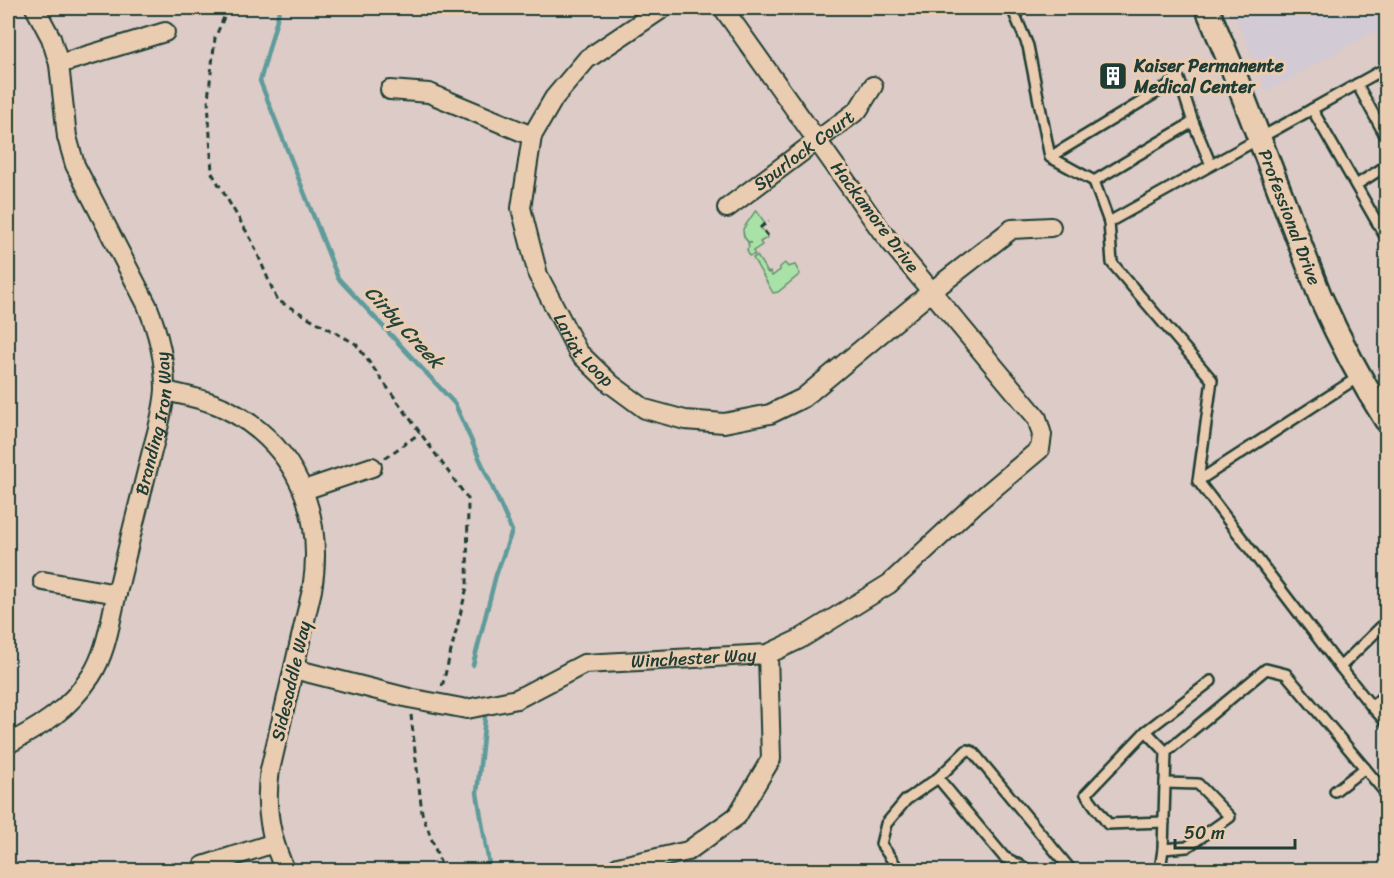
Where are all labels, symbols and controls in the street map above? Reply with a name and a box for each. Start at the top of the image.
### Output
place label: Kaiser Permanente Medical Center [1133,50,1284,103]
building icon: Kaiser Permanente Medical Center [1097,60,1129,92]
street label: Spurlock Court [746,102,862,199]
street label: Professional Drive [1249,144,1330,290]
street label: Hackamore Drive [822,154,928,280]
water label: Cirby Creek [356,277,454,379]
street label: Lariat Loop [544,307,622,395]
street label: Branding Iron Way [126,349,181,499]
street label: Sidesaddle Way [262,617,321,744]
street label: Winchester Way [630,639,758,677]
scale bar [1175,812,1295,850]
text: 50 m [1184,817,1225,849]

